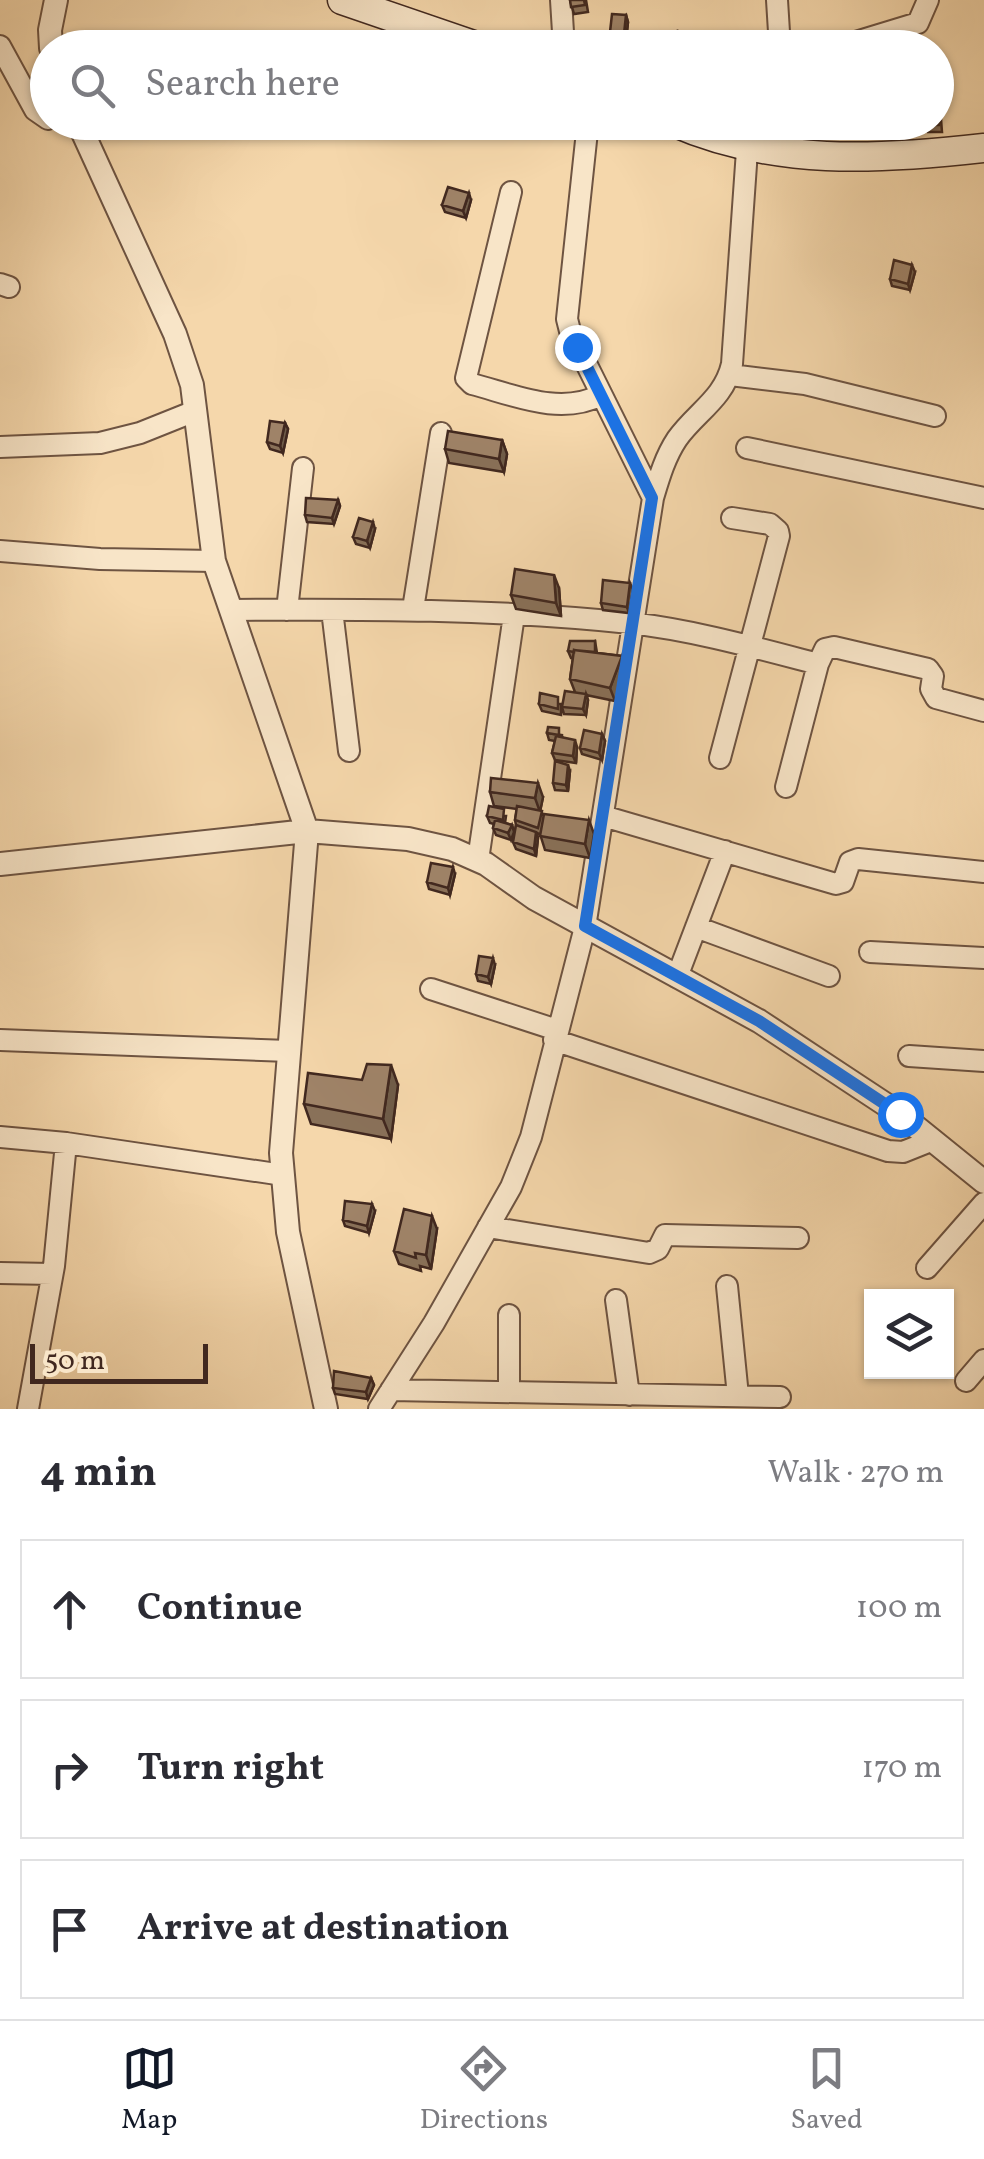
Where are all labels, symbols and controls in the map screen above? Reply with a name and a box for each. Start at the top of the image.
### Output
search box [30,30,954,140]
icon: search [65,58,120,113]
text: Search here [145,59,340,112]
route end [555,325,601,371]
route start [878,1092,924,1138]
map controls [864,1289,954,1379]
button: layers [864,1289,954,1379]
scale bar [30,1339,208,1384]
text: 50 m [45,1342,105,1381]
text: 4 min [40,1445,157,1504]
text: Walk · 270 m [768,1452,944,1496]
icon: ahead [42,1582,97,1637]
text: Continue [137,1583,302,1636]
text: 100 m [856,1587,942,1631]
icon: right [42,1742,97,1797]
text: Turn right [137,1743,324,1796]
text: 170 m [861,1747,942,1791]
icon: arrive [42,1902,97,1957]
text: Arrive at destination [137,1903,510,1956]
tab: Map [121,2041,177,2140]
tab: Directions [420,2041,548,2140]
tab: Saved [791,2041,863,2140]

